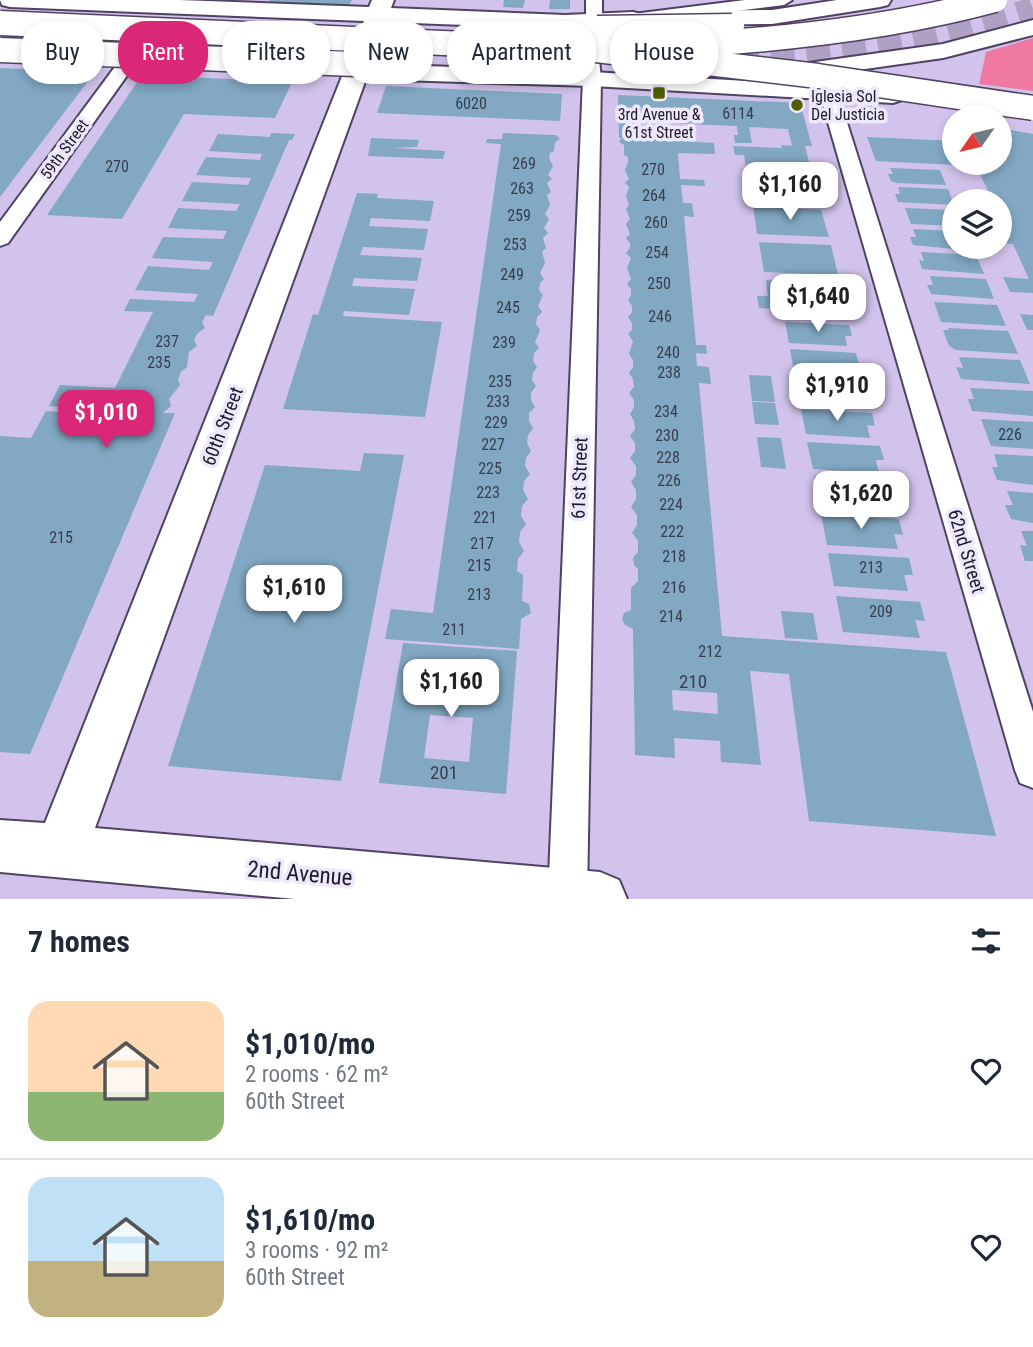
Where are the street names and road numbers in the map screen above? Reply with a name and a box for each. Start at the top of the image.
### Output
street label: 59th Street [36,115,93,183]
street label: 60th Street [197,384,248,469]
street label: 61st Street [567,437,592,519]
street label: 62nd Street [943,507,990,596]
street label: 2nd Avenue [246,855,354,892]

